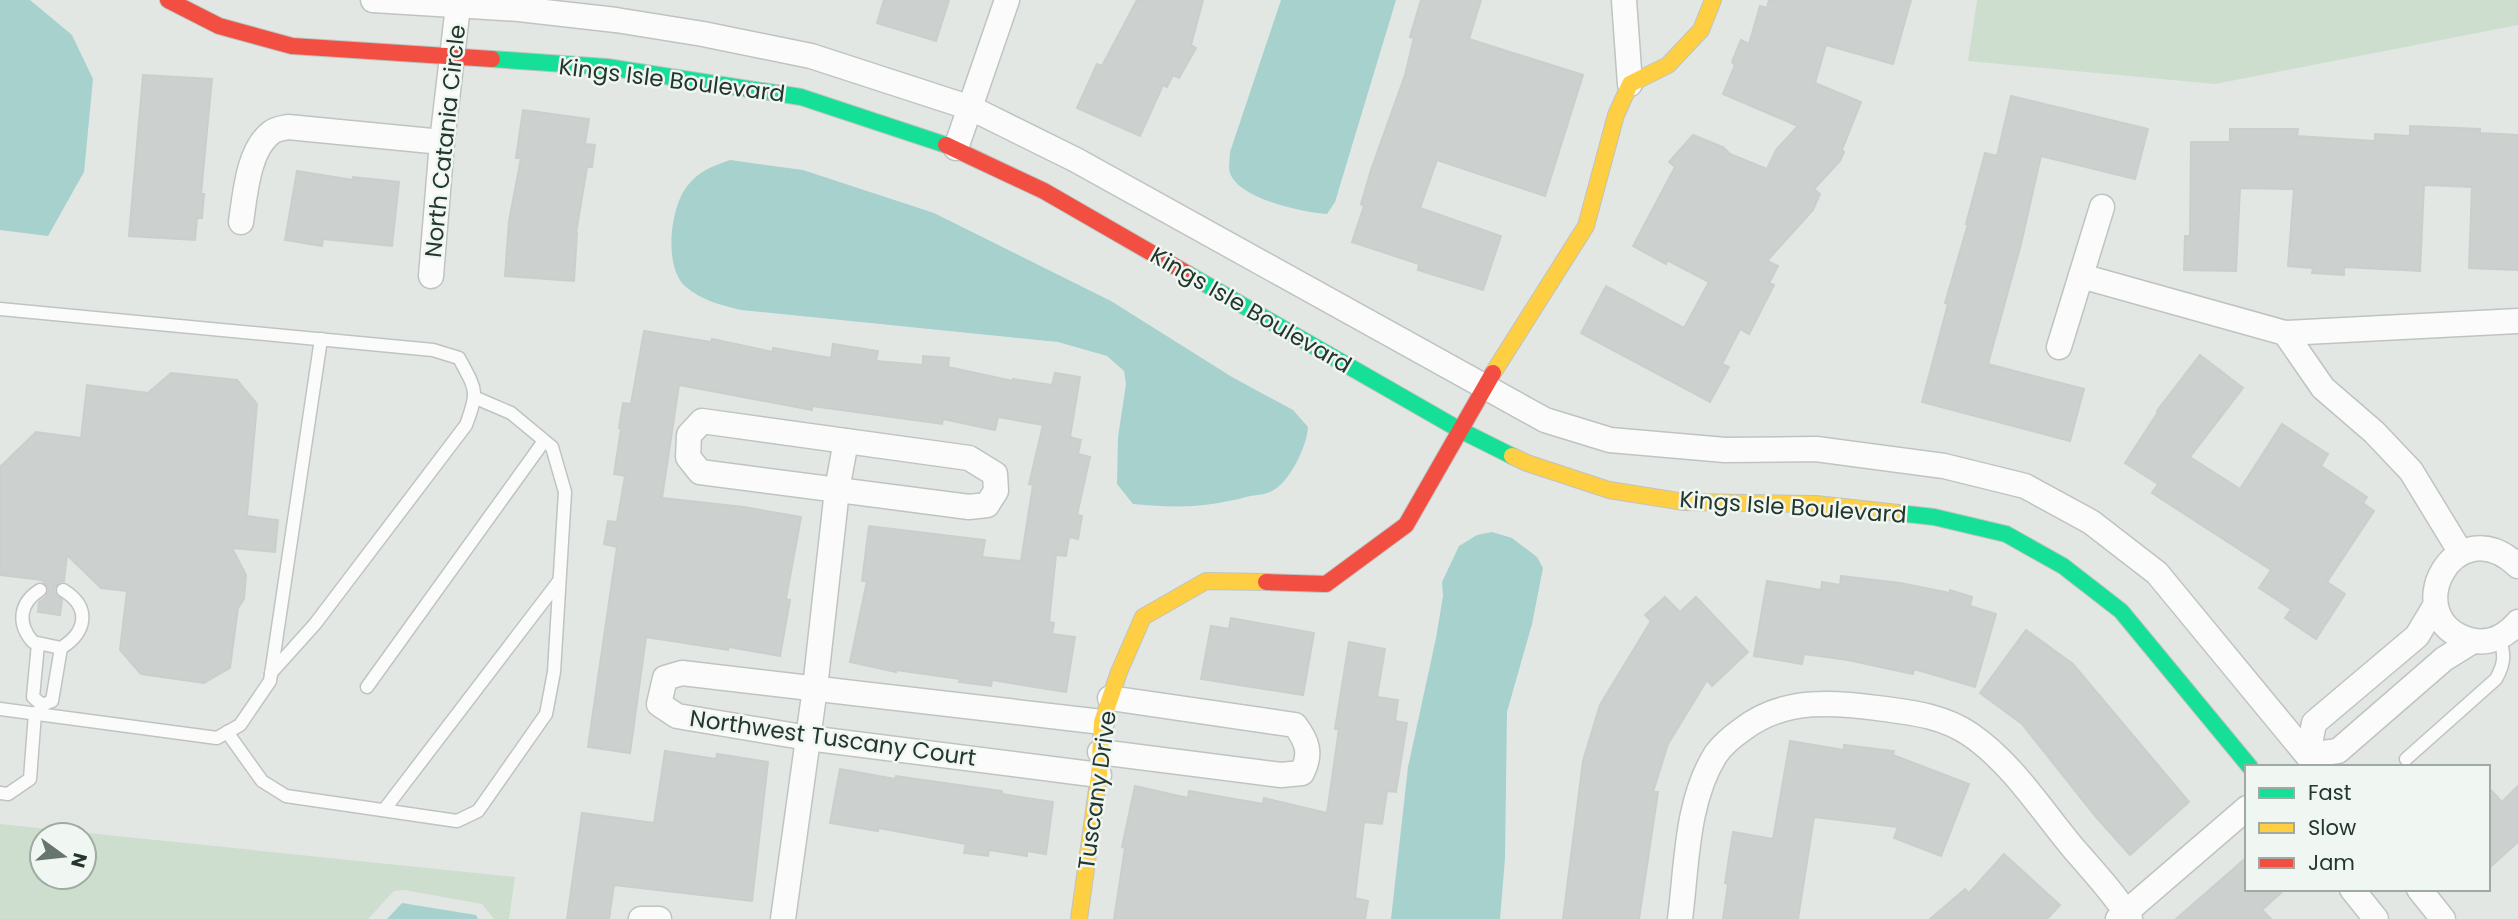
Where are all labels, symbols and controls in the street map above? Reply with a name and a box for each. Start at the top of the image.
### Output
street label: North Catania Circle [417,23,473,259]
street label: Kings Isle Boulevard [557,50,787,110]
street label: Kings Isle Boulevard [1144,239,1358,381]
street label: Kings Isle Boulevard [1678,483,1908,531]
street label: Northwest Tuscany Court [688,702,978,774]
street label: Tuscany Drive [1070,708,1124,872]
legend [2245,765,2490,891]
text: Fast [2308,778,2351,807]
text: Slow [2308,813,2356,842]
north arrow [28,821,98,891]
text: Jam [2308,848,2355,877]
text: N [64,850,94,871]

